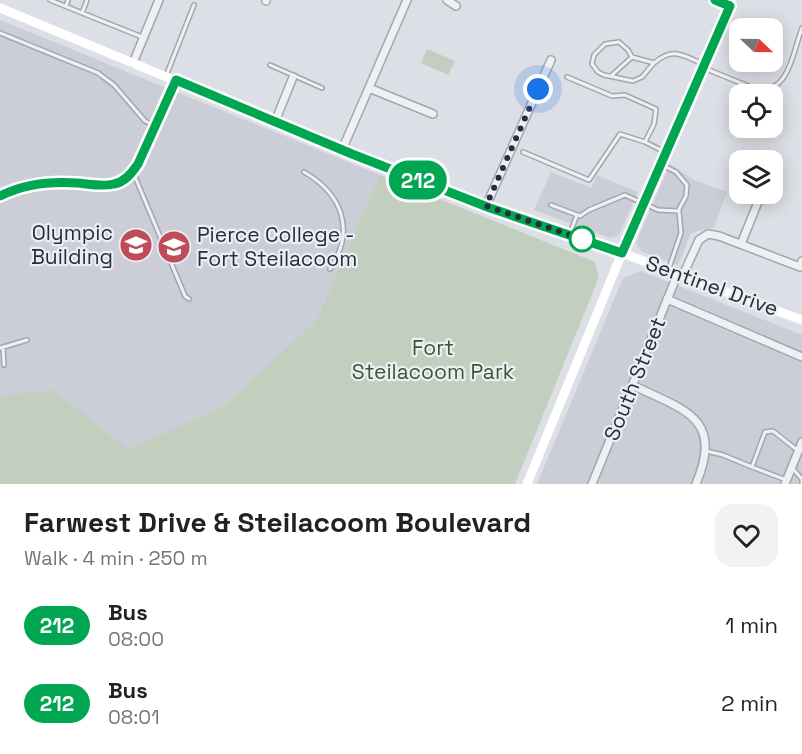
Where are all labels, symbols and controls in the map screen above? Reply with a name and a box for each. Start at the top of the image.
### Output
north arrow [729,18,783,72]
map controls [729,18,783,204]
your location [523,74,553,104]
button: locate [729,84,783,138]
button: layers [729,150,783,204]
line badge: 212 [384,160,452,200]
text: 212 [401,167,435,194]
place label: Olympic Building [31,219,113,270]
place label: Pierce College - Fort Steilacoom [197,221,357,272]
unlabelled marker [569,226,595,252]
school or university icon: Olympic Building [118,227,154,263]
school or university icon: Pierce College - Fort Steilacoom [156,229,192,265]
street label: Sentinel Drive [642,249,782,322]
street label: South Street [598,313,672,445]
park label: Fort Steilacoom Park [352,334,514,385]
text: Farwest Drive & Steilacoom Boulevard [24,504,531,540]
button: heart [715,504,778,567]
text: Walk · 4 min · 250 m [24,545,208,571]
text: Bus [108,598,148,626]
text: 1 min [725,611,778,639]
text: 212 [40,612,74,639]
text: 08:00 [108,626,164,652]
text: Bus [108,676,148,704]
text: 2 min [721,689,778,717]
text: 212 [40,690,74,717]
text: 08:01 [108,704,160,730]

